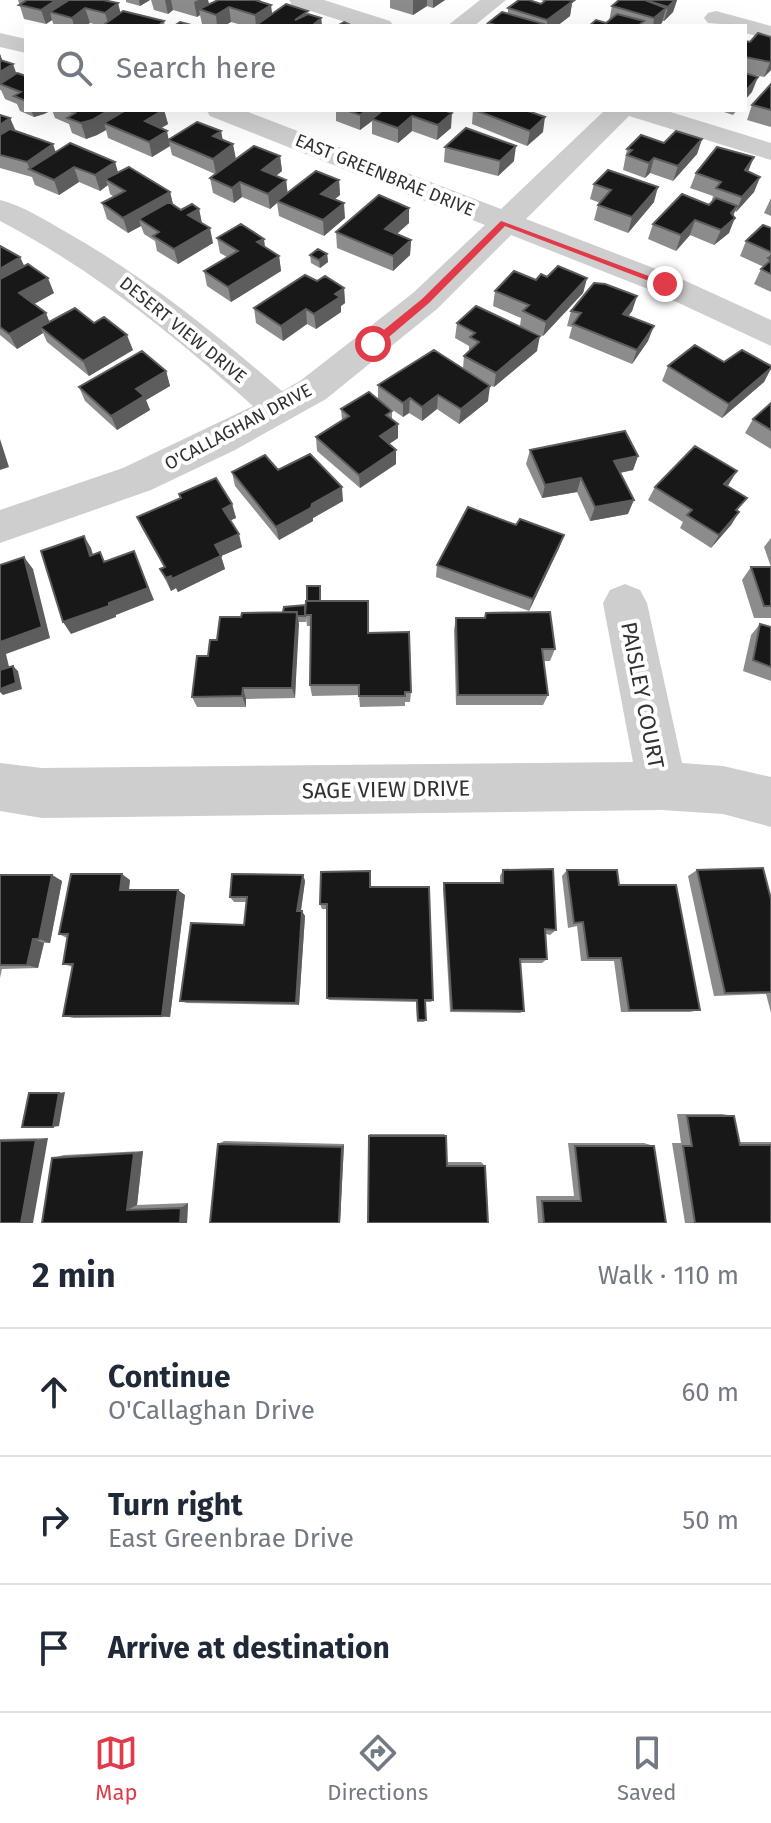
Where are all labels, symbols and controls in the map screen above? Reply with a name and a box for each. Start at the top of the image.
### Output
search box [24,24,747,112]
icon: search [52,46,96,90]
text: Search here [116,50,276,86]
street label: EAST GREENBRAE DRIVE [292,129,478,221]
route end [647,266,683,302]
street label: DESERT VIEW DRIVE [115,272,251,388]
route start [355,326,391,362]
street label: O'CALLAGHAN DRIVE [161,379,315,475]
street label: PAISLEY COURT [615,619,670,771]
street label: SAGE VIEW DRIVE [302,775,470,804]
text: 2 min [32,1255,116,1296]
text: Walk · 110 m [598,1260,739,1291]
text: Continue [108,1359,231,1395]
icon: ahead [32,1370,76,1414]
text: 60 m [681,1377,739,1408]
text: O'Callaghan Drive [108,1395,315,1426]
text: Turn right [108,1487,243,1523]
icon: right [32,1498,76,1542]
text: 50 m [682,1505,739,1536]
text: East Greenbrae Drive [108,1523,354,1554]
icon: arrive [32,1626,76,1670]
text: Arrive at destination [108,1630,390,1666]
tab: Map [94,1731,138,1806]
tab: Directions [327,1731,428,1806]
tab: Saved [617,1731,677,1806]

